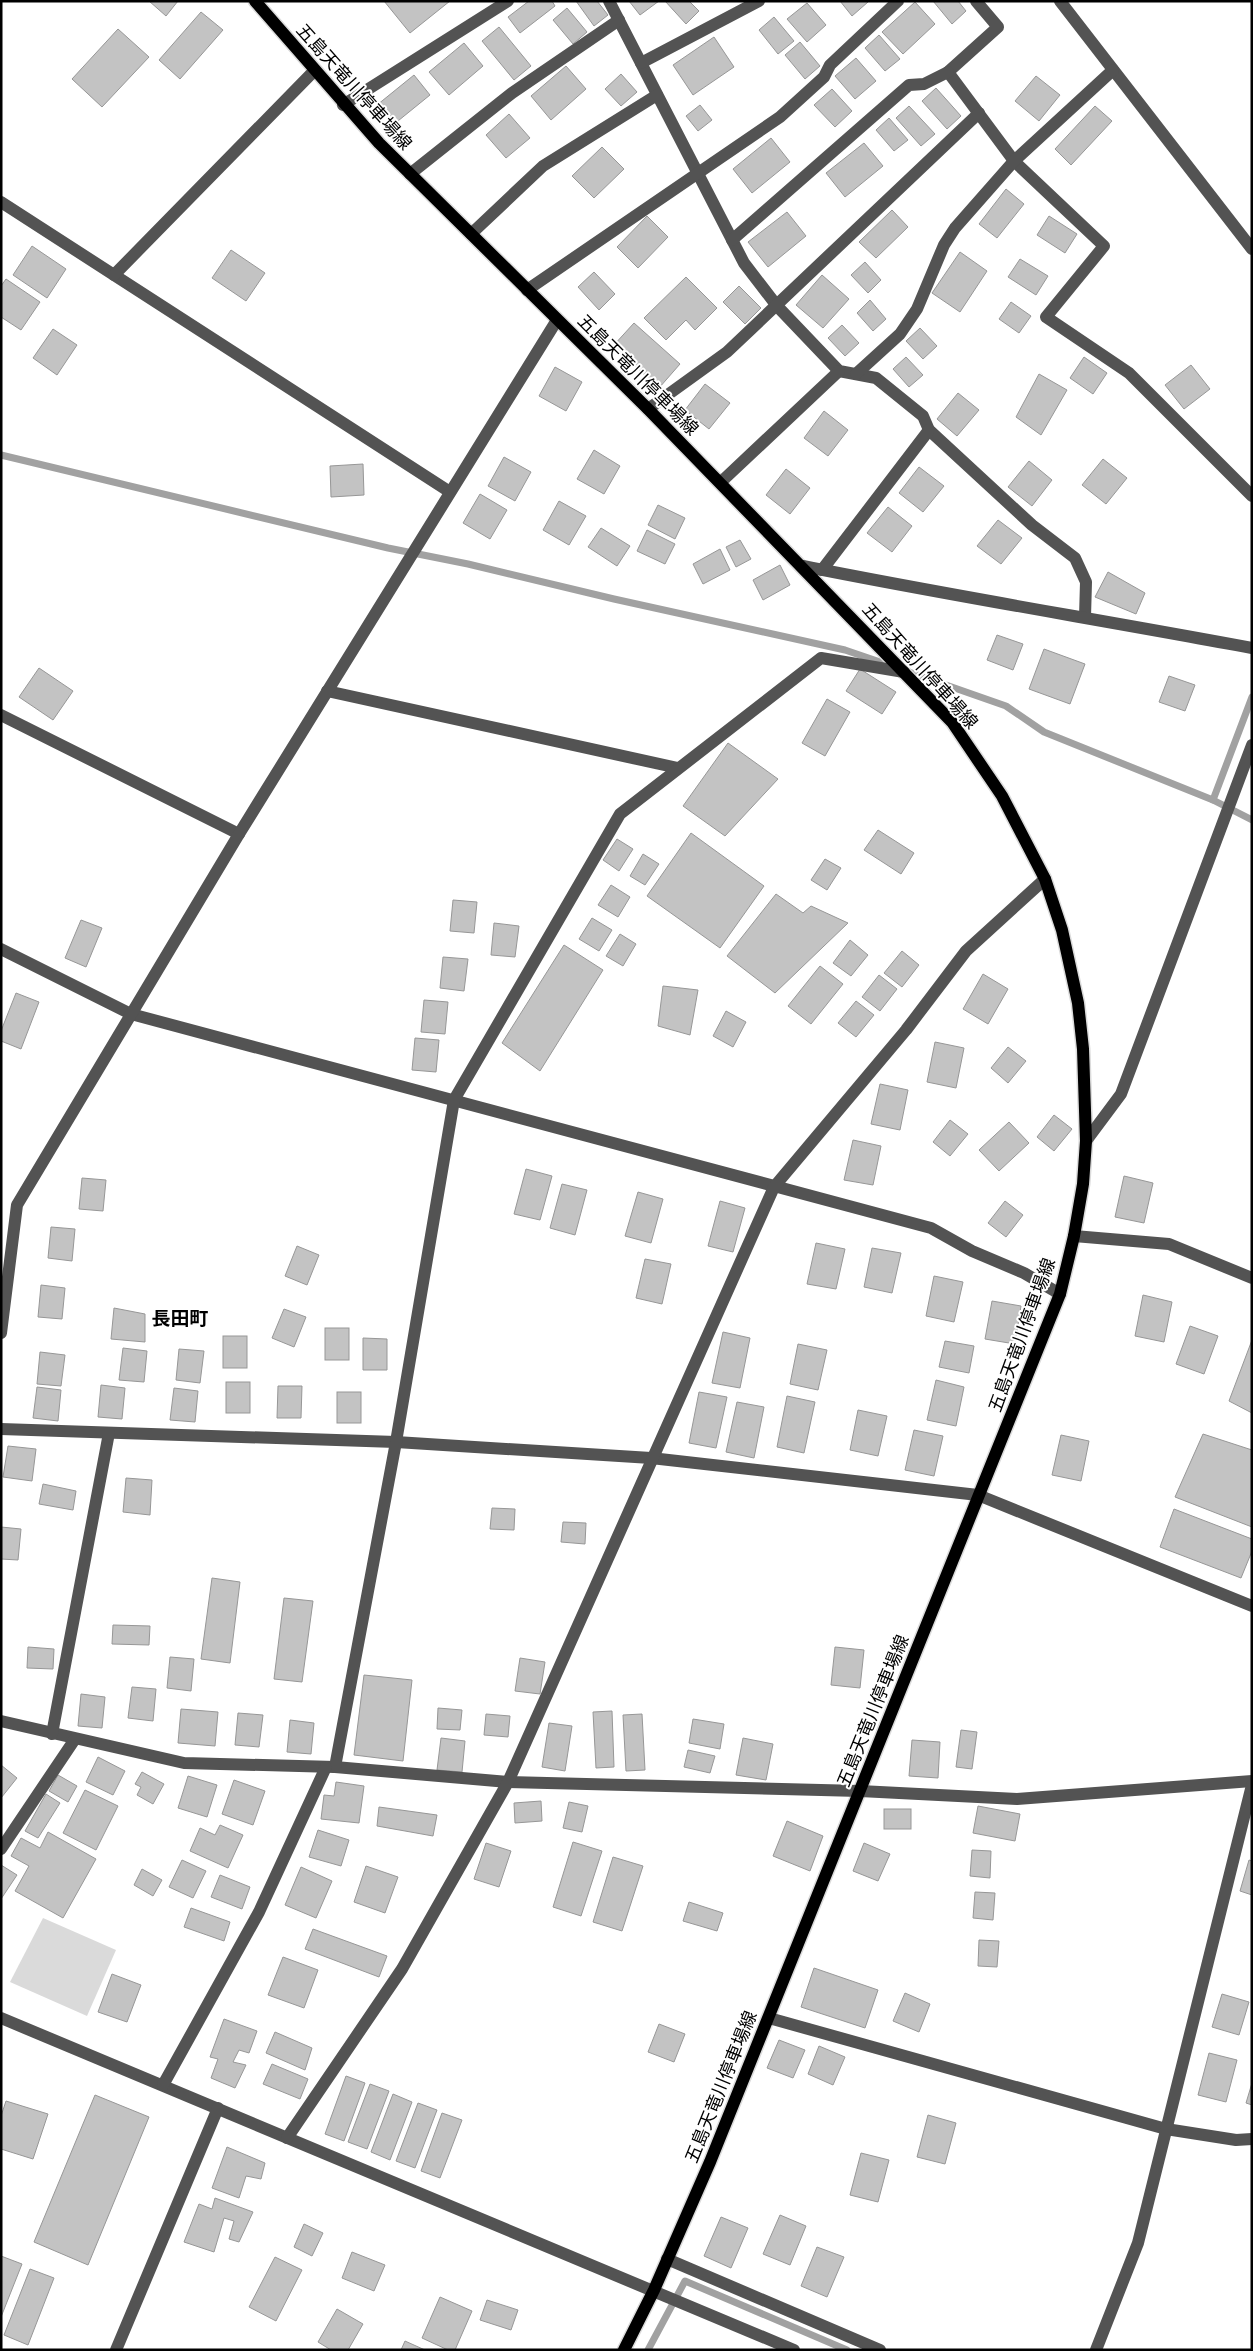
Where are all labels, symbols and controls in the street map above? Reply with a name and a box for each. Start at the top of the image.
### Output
street label: 五島天竜川停車場線 [292,19,417,155]
street label: 五島天竜川停車場線 [573,309,704,440]
street label: 五島天竜川停車場線 [858,598,983,734]
street label: 五島天竜川停車場線 [983,1255,1060,1415]
district label: 長田町 [151,1306,209,1330]
street label: 五島天竜川停車場線 [832,1631,914,1790]
street label: 五島天竜川停車場線 [680,2007,762,2166]

